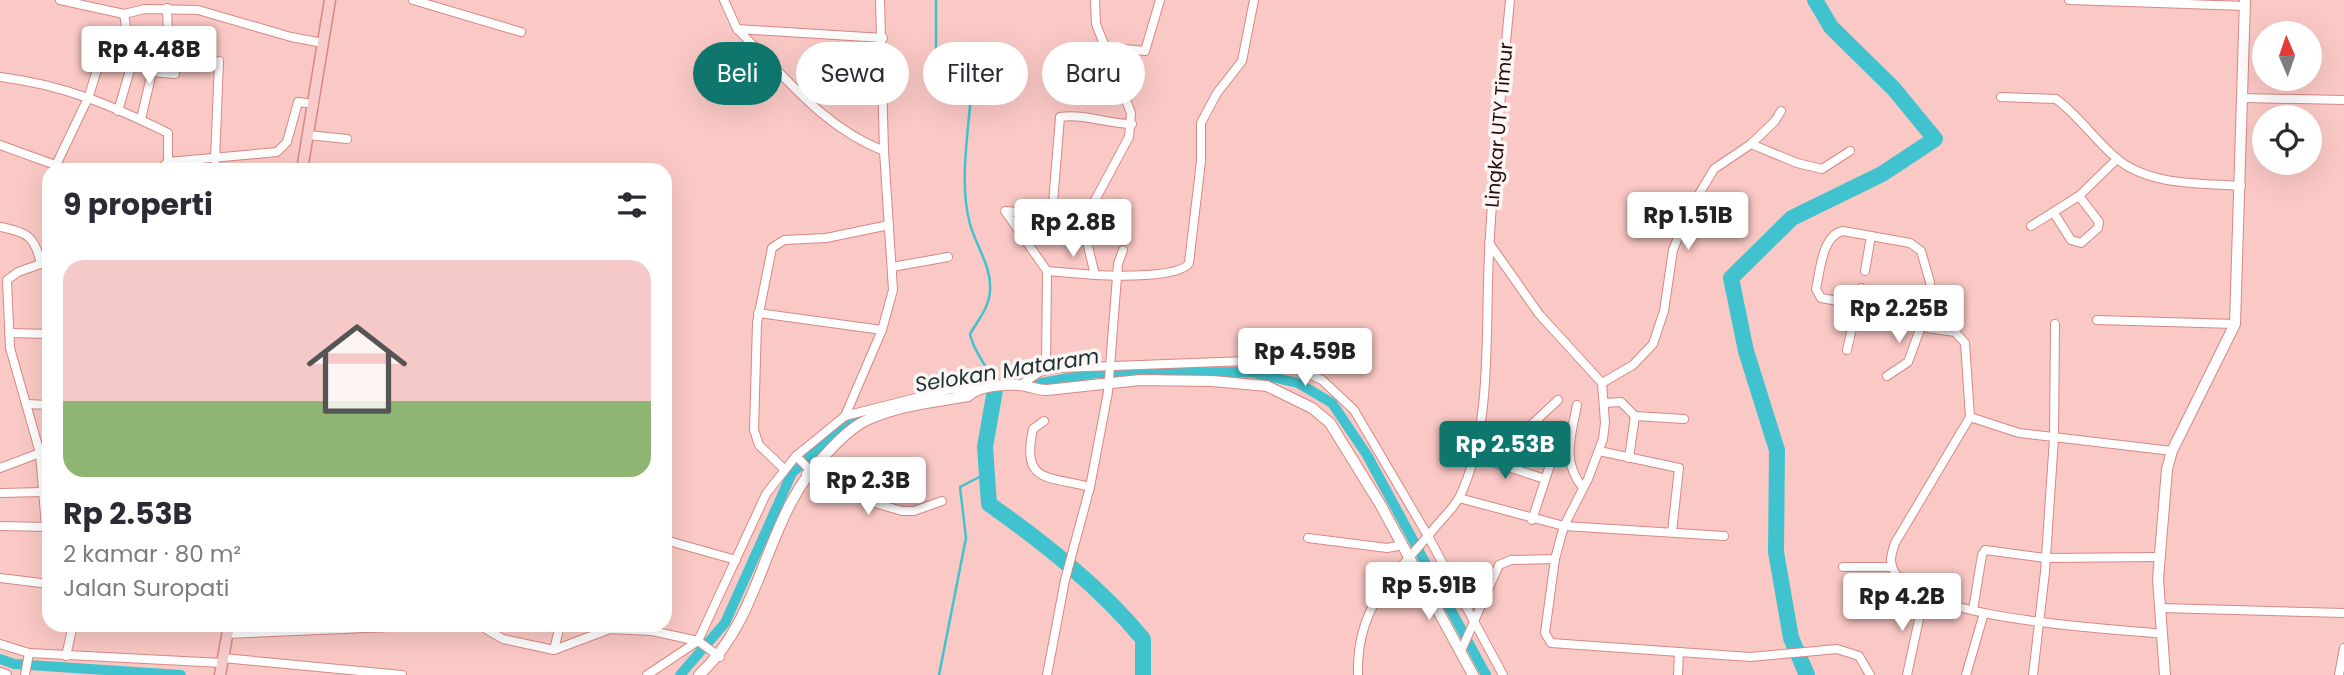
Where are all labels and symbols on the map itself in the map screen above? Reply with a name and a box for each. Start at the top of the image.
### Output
north arrow [2252,21,2322,91]
pin: Rp 4.48B [77,27,221,86]
street label: Lingkar UTY Timur [1478,41,1520,209]
pin: Rp 1.51B [1616,192,1760,252]
pin: Rp 2.8B [1008,200,1138,259]
pin: Rp 2.25B [1827,286,1971,345]
pin: Rp 4.59B [1233,328,1377,388]
water label: Selokan Mataram [913,341,1101,399]
pin: Rp 2.53B [1433,421,1577,481]
pin: Rp 2.3B [803,458,933,517]
pin: Rp 5.91B [1357,562,1501,622]
pin: Rp 4.2B [1837,574,1967,633]

